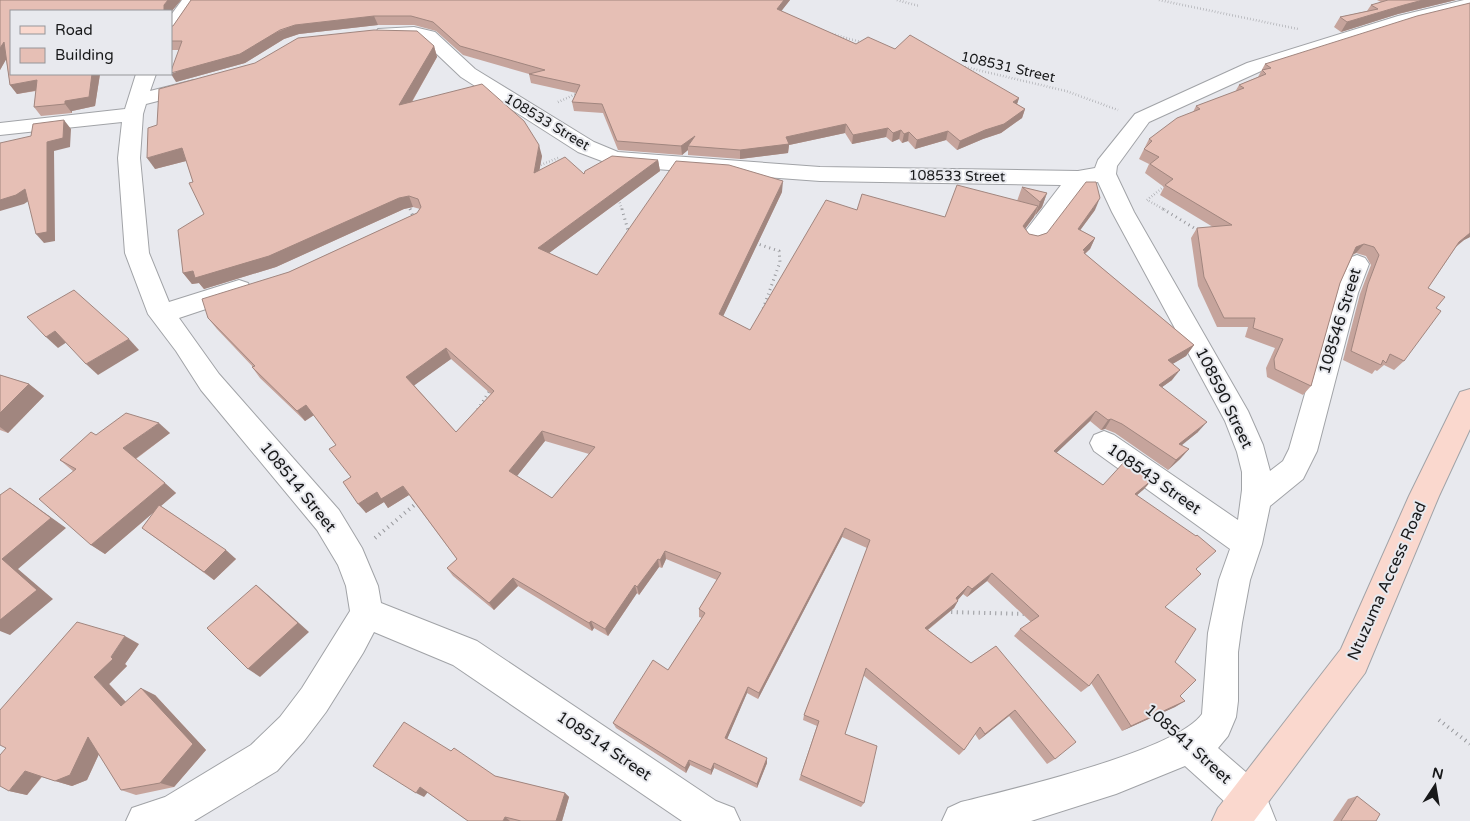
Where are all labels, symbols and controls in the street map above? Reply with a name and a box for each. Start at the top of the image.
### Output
legend [10,10,172,75]
text: Road [55,21,93,39]
text: Building [55,46,114,64]
street label: 108531 Street [959,48,1058,86]
street label: 108533 Street [501,90,593,154]
street label: 108533 Street [909,167,1006,185]
street label: 108546 Street [1314,265,1366,377]
street label: 108590 Street [1191,344,1257,452]
street label: 108514 Street [256,438,340,536]
street label: 108543 Street [1103,439,1205,519]
street label: Ntuzuma Access Road [1343,499,1431,663]
street label: 108541 Street [1140,700,1236,788]
street label: 108514 Street [553,707,655,785]
north arrow [1410,761,1460,811]
text: N [1430,764,1445,783]

